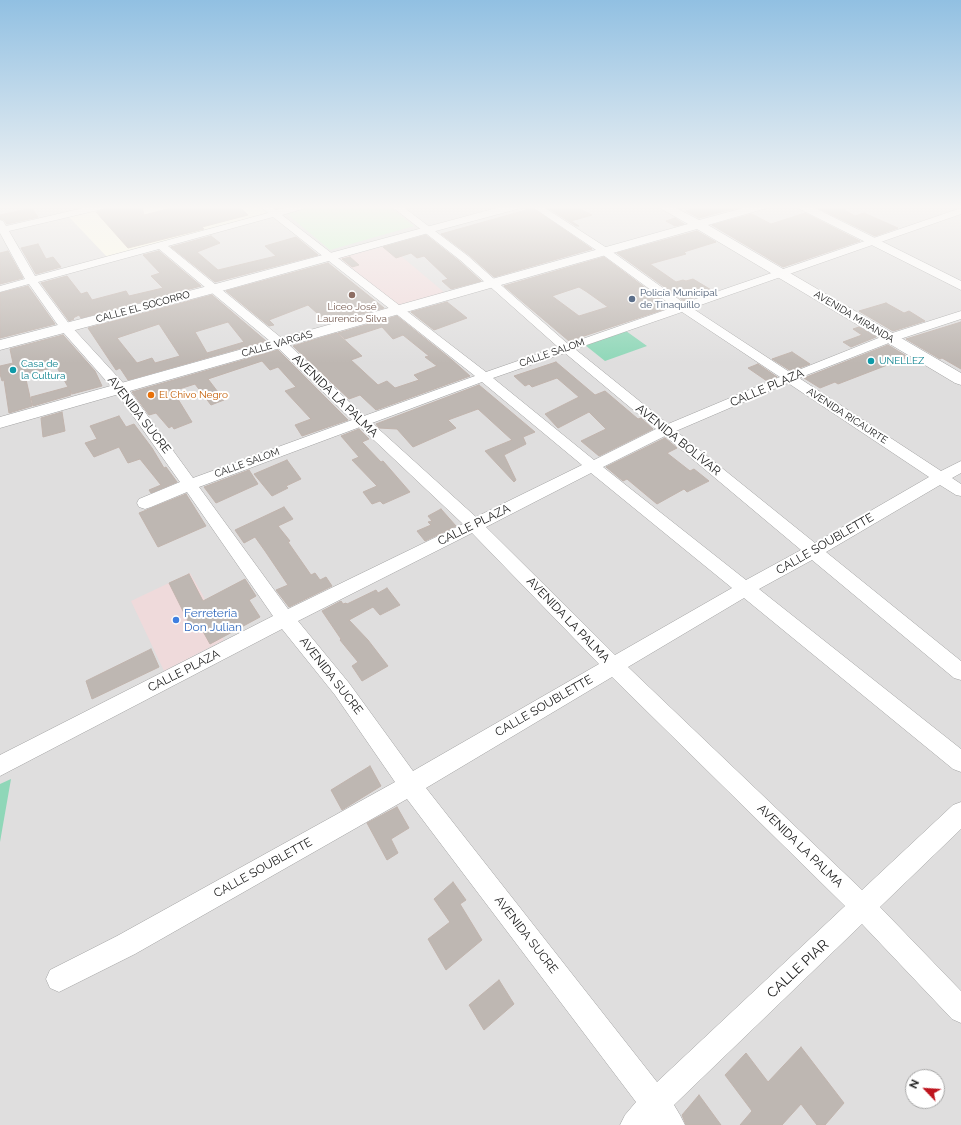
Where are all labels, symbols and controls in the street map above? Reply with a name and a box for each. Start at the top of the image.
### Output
place label: Policía Municipal de Tinaquillo [640,287,717,310]
street label: AVENIDA MIRANDA [812,288,896,346]
street label: CALLE EL SOCORRO [95,289,191,325]
marker: Liceo José Laurencio Silva [347,290,357,300]
marker: Policía Municipal de Tinaquillo [627,294,637,304]
place label: Liceo José Laurencio Silva [317,301,387,324]
street label: CALLE VARGAS [240,328,314,360]
street label: CALLE SALOM [518,336,586,370]
street label: AVENIDA LA PALMA [289,351,381,441]
place label: UNELLEZ [879,355,924,367]
marker: UNELLEZ [866,356,876,366]
place label: Casa de la Cultura [21,358,65,382]
marker: Casa de la Cultura [8,365,18,375]
street label: CALLE PLAZA [728,366,806,410]
street label: AVENIDA SUCRE [104,373,174,457]
street label: AVENIDA RICAURTE [804,385,890,447]
place label: El Chivo Negro [159,389,228,401]
marker: El Chivo Negro [146,390,156,400]
street label: AVENIDA BOLÍVAR [633,401,723,479]
street label: CALLE SALOM [213,446,281,480]
street label: CALLE PLAZA [435,501,513,549]
street label: CALLE SOUBLETTE [774,510,876,578]
street label: AVENIDA LA PALMA [523,574,613,666]
place label: Ferreteria Don Julian [184,606,242,634]
marker: Ferreteria Don Julian [171,615,181,625]
street label: AVENIDA SUCRE [296,634,366,718]
street label: CALLE PLAZA [146,647,222,695]
street label: CALLE SOUBLETTE [493,672,595,740]
street label: AVENIDA LA PALMA [754,801,846,891]
street label: CALLE SOUBLETTE [211,835,315,901]
street label: AVENIDA SUCRE [491,893,561,977]
street label: CALLE PIAR [764,936,832,1002]
north arrow [905,1069,945,1109]
text: N [907,1078,922,1091]

